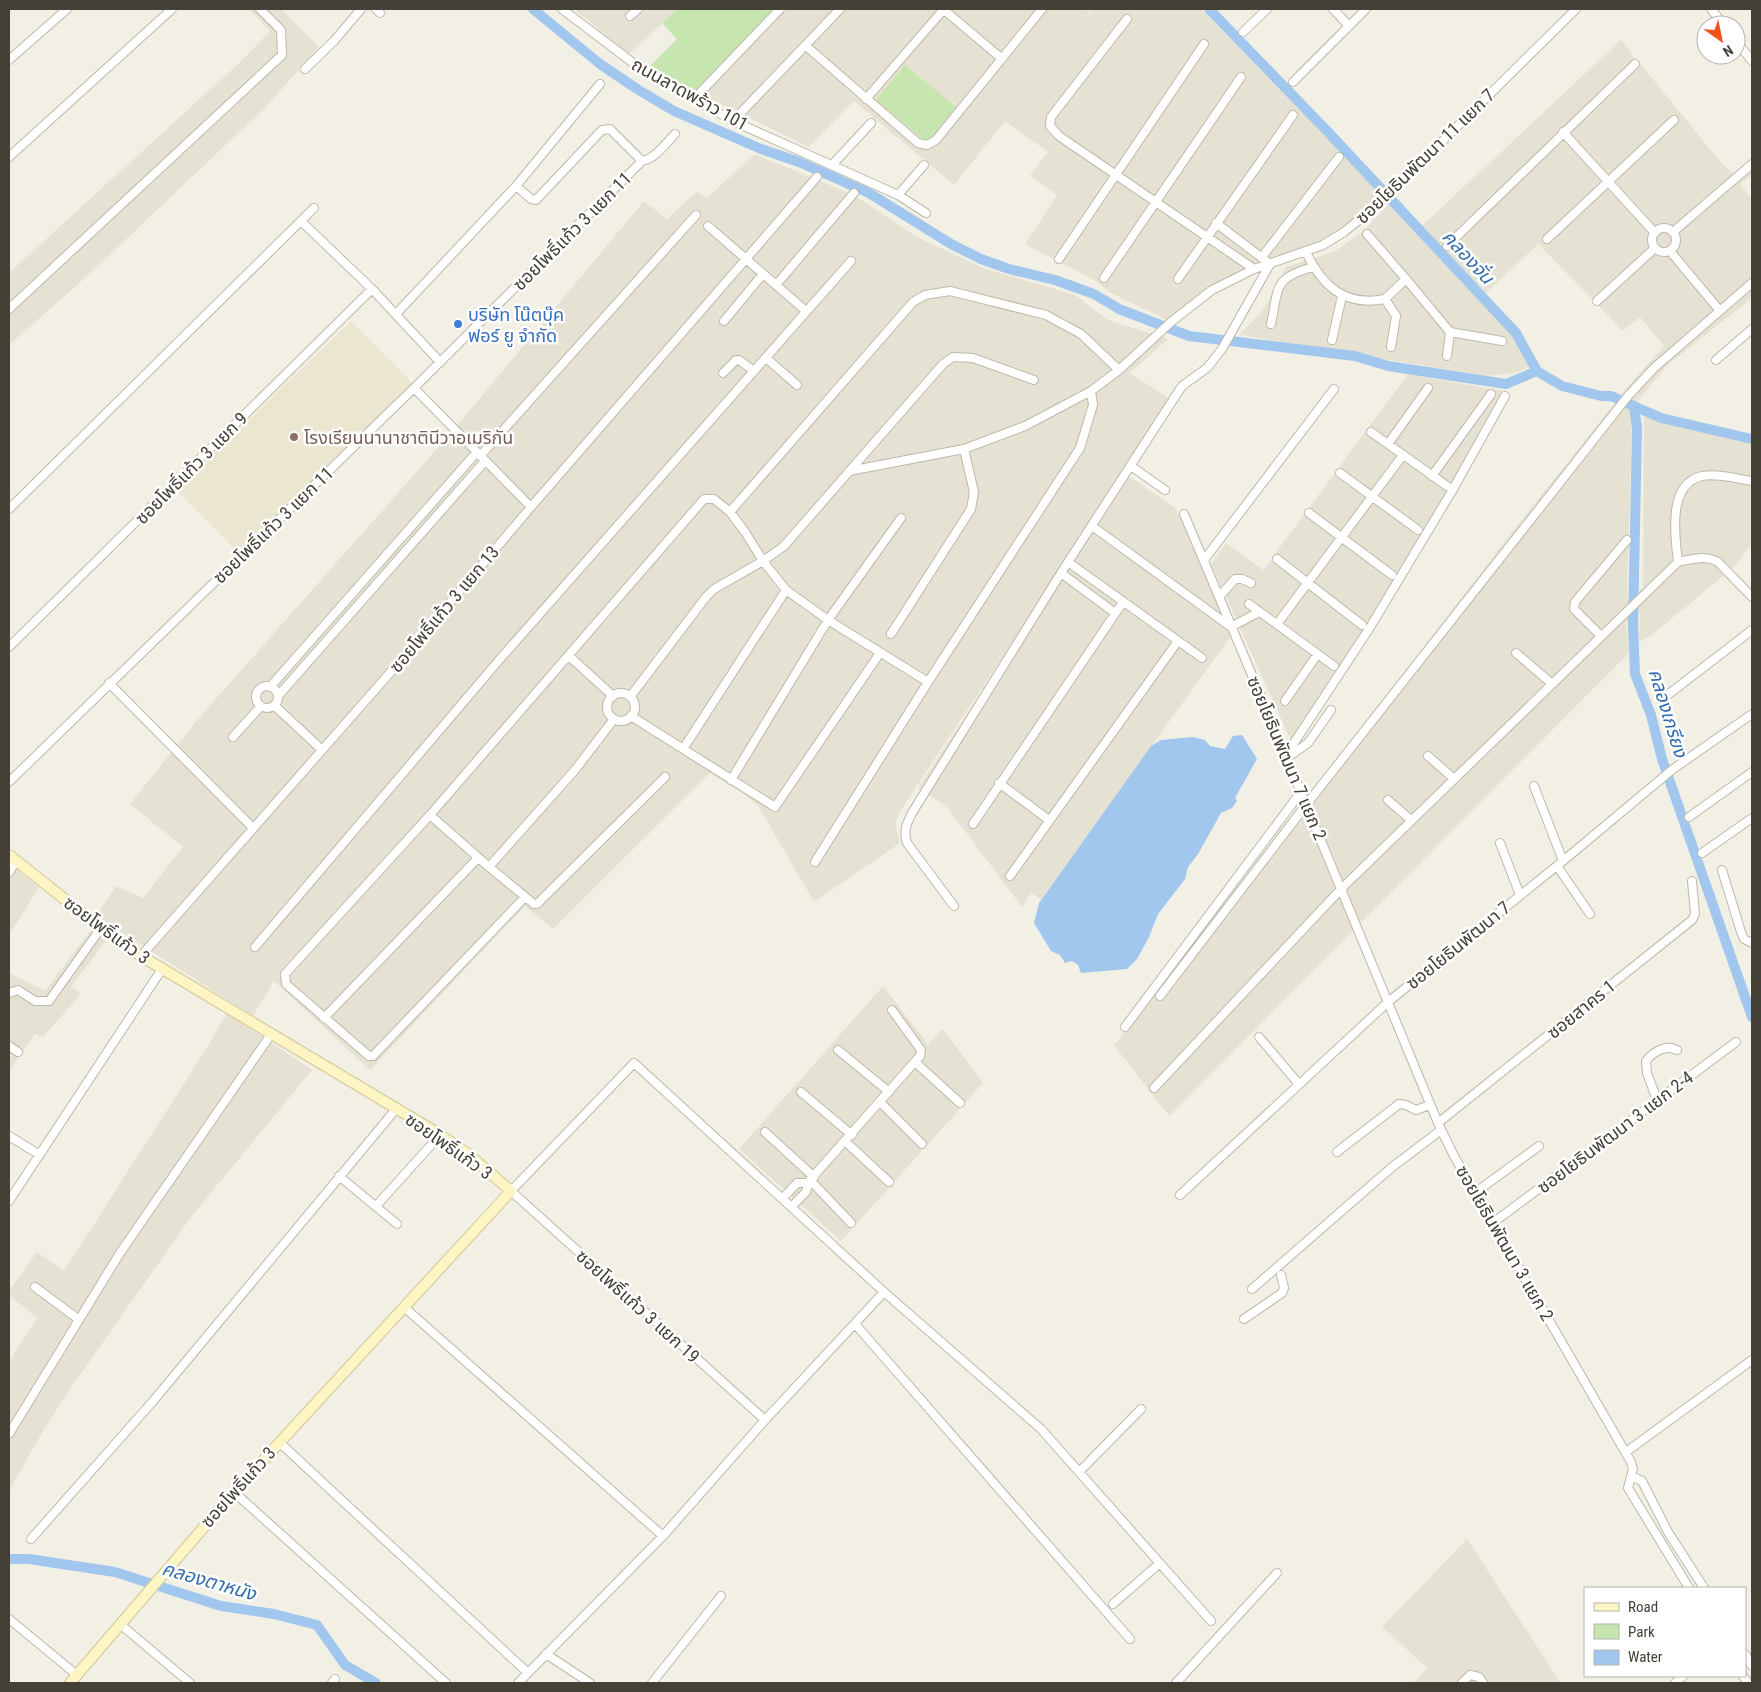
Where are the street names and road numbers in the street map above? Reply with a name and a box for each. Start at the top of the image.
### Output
street label: ถนนลาดพร้าว 101 [628,53,752,135]
street label: ซอยโยธินพัฒนา 11 แยก 7 [1351,84,1499,228]
street label: ซอยโพธิ์แก้ว 3 แยก 11 [508,167,636,295]
street label: ซอยโพธิ์แก้ว 3 แยก 9 [131,408,251,528]
street label: ซอยโพธิ์แก้ว 3 แยก 11 [209,462,337,588]
street label: ซอยโพธิ์แก้ว 3 แยก 13 [385,541,503,677]
street label: ซอยโยธินพัฒนา 7 แยก 2 [1243,673,1331,843]
street label: ซอยโพธิ์แก้ว 3 [60,892,154,968]
street label: ซอยโยธินพัฒนา 7 [1402,897,1514,993]
street label: ซอยสาคร 1 [1543,975,1619,1043]
street label: ซอยโยธินพัฒนา 3 แยก 2-4 [1533,1067,1697,1197]
street label: ซอยโพธิ์แก้ว 3 [401,1108,497,1184]
street label: ซอยโยธินพัฒนา 3 แยก 2 [1452,1162,1558,1325]
street label: ซอยโพธิ์แก้ว 3 แยก 19 [572,1245,704,1367]
street label: ซอยโพธิ์แก้ว 3 [196,1442,280,1532]

